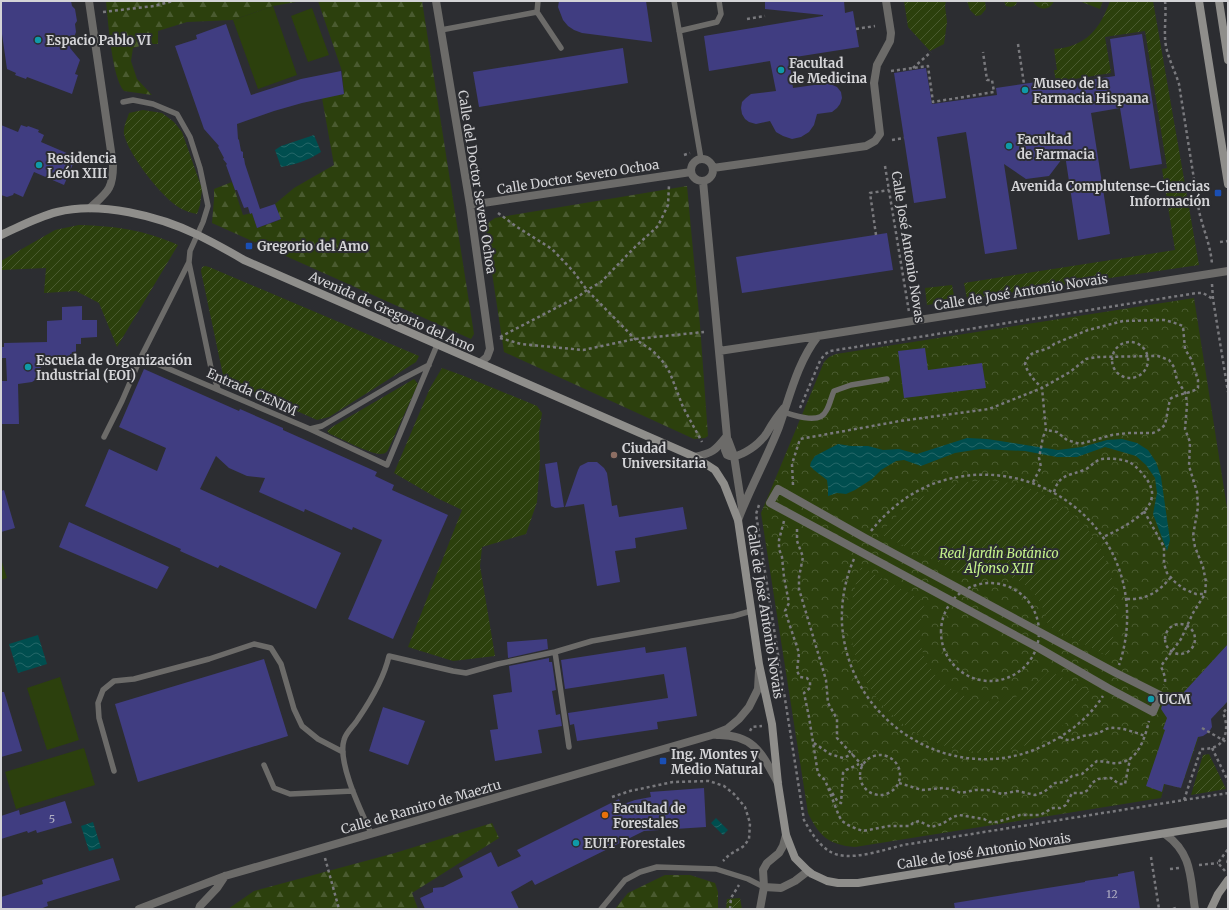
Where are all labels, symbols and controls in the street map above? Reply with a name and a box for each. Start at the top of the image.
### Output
place label: Espacio Pablo VI [46,32,151,49]
marker: Espacio Pablo VI [33,35,43,45]
place label: Facultad de Medicina [789,55,867,87]
marker: Facultad de Medicina [776,65,786,75]
place label: Museo de la Farmacia Hispana [1033,75,1149,107]
marker: Museo de la Farmacia Hispana [1020,85,1030,95]
street label: Calle del Doctor Severo Ochoa [454,89,500,275]
place label: Facultad de Farmacia [1017,131,1095,163]
marker: Facultad de Farmacia [1004,141,1014,151]
place label: Residencia León XIII [47,150,117,182]
street label: Calle Doctor Severo Ochoa [496,156,660,198]
marker: Residencia León XIII [34,160,44,170]
street label: Calle José Antonio Novas [888,170,928,324]
place label: Avenida Complutense-Ciencias Información [1010,178,1210,210]
marker: Avenida Complutense-Ciencias Información [1213,188,1223,198]
place label: Gregorio del Amo [257,238,369,255]
marker: Gregorio del Amo [244,241,254,251]
street label: Avenida de Gregorio del Amo [305,267,478,357]
street label: Calle de José Antonio Novais [933,270,1109,314]
place label: Escuela de Organización Industrial (EOI) [36,352,192,384]
marker: Escuela de Organización Industrial (EOI) [23,362,33,372]
street label: Entrada CENIM [204,364,300,420]
place label: Ciudad Universitaria [622,440,706,472]
marker: Ciudad Universitaria [609,450,619,460]
street label: Calle de José Antonio Novais [743,524,787,700]
park label: Real Jardín Botánico Alfonso XIII [939,545,1059,577]
place label: UCM [1159,691,1191,708]
marker: UCM [1146,694,1156,704]
place label: Ing. Montes y Medio Natural [671,746,763,778]
marker: Ing. Montes y Medio Natural [658,756,668,766]
street label: Calle de Ramiro de Maeztu [339,776,503,838]
place label: Facultad de Forestales [613,800,686,832]
marker: Facultad de Forestales [600,810,610,820]
house number: 5 [49,812,55,826]
street label: Calle de José Antonio Novais [896,829,1072,873]
place label: EUIT Forestales [584,835,686,852]
marker: EUIT Forestales [571,838,581,848]
house number: 12 [1106,887,1118,901]

